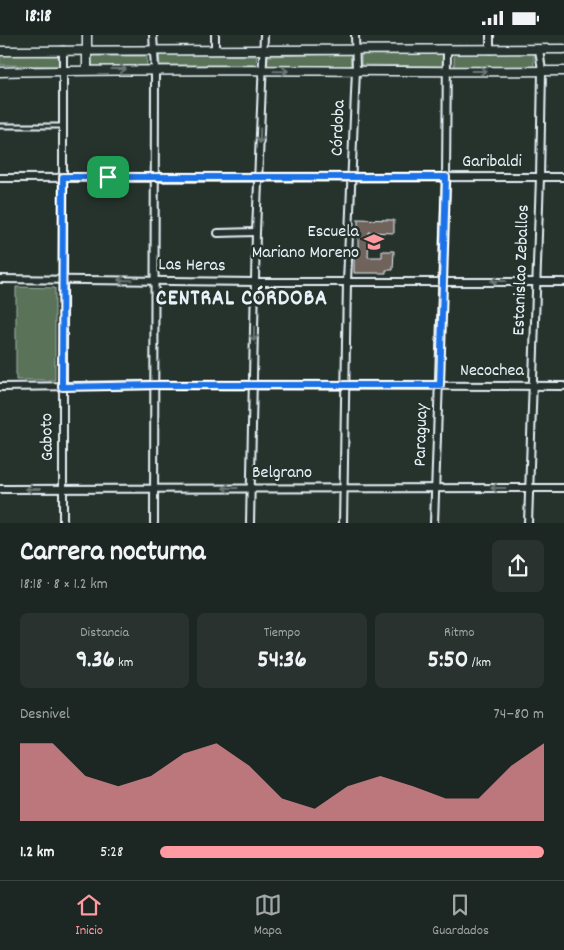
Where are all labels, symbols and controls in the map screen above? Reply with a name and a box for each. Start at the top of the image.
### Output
text: 18:18 [25,4,52,31]
one-way arrow [110,64,126,74]
one-way arrow [272,66,289,76]
one-way arrow [470,66,486,76]
street label: Córdoba [326,99,352,157]
one-way arrow [255,128,264,144]
street label: Garibaldi [462,150,522,175]
pin [87,156,129,198]
icon: arrive [94,163,122,191]
street label: Estanislao Zeballos [507,204,537,336]
place label: Escuela Mariano Moreno [252,220,360,266]
school or university icon: Escuela Mariano Moreno [363,231,385,253]
street label: Las Heras [158,253,226,279]
one-way arrow [118,275,134,285]
one-way arrow [490,276,506,286]
district label: CENTRAL CÓRDOBA [156,284,328,315]
one-way arrow [249,325,259,341]
street label: Necochea [460,359,525,384]
street label: Paraguay [408,402,436,467]
street label: Gaboto [35,413,61,461]
street label: Belgrano [252,461,312,486]
one-way arrow [223,483,239,493]
one-way arrow [490,483,506,493]
one-way arrow [25,484,42,494]
text: Carrera nocturna [20,534,206,574]
button: share [492,540,544,592]
text: 18:18 · 8 × 1.2 km [20,573,108,596]
text: Distancia [80,623,129,643]
text: Tiempo [264,623,300,643]
text: Ritmo [444,623,475,643]
text: 9.36 [76,643,115,679]
text: 54:36 [257,643,307,679]
text: 5:50 [428,643,469,679]
text: km [115,653,133,673]
text: /km [469,653,491,673]
text: Desnivel [20,703,70,726]
text: 74–80 m [494,703,544,726]
text: 1.2 km [20,841,54,864]
text: 5:28 [100,841,123,864]
tab: Inicio [75,891,103,941]
tab: Mapa [254,891,282,941]
tab: Guardados [432,891,489,941]

